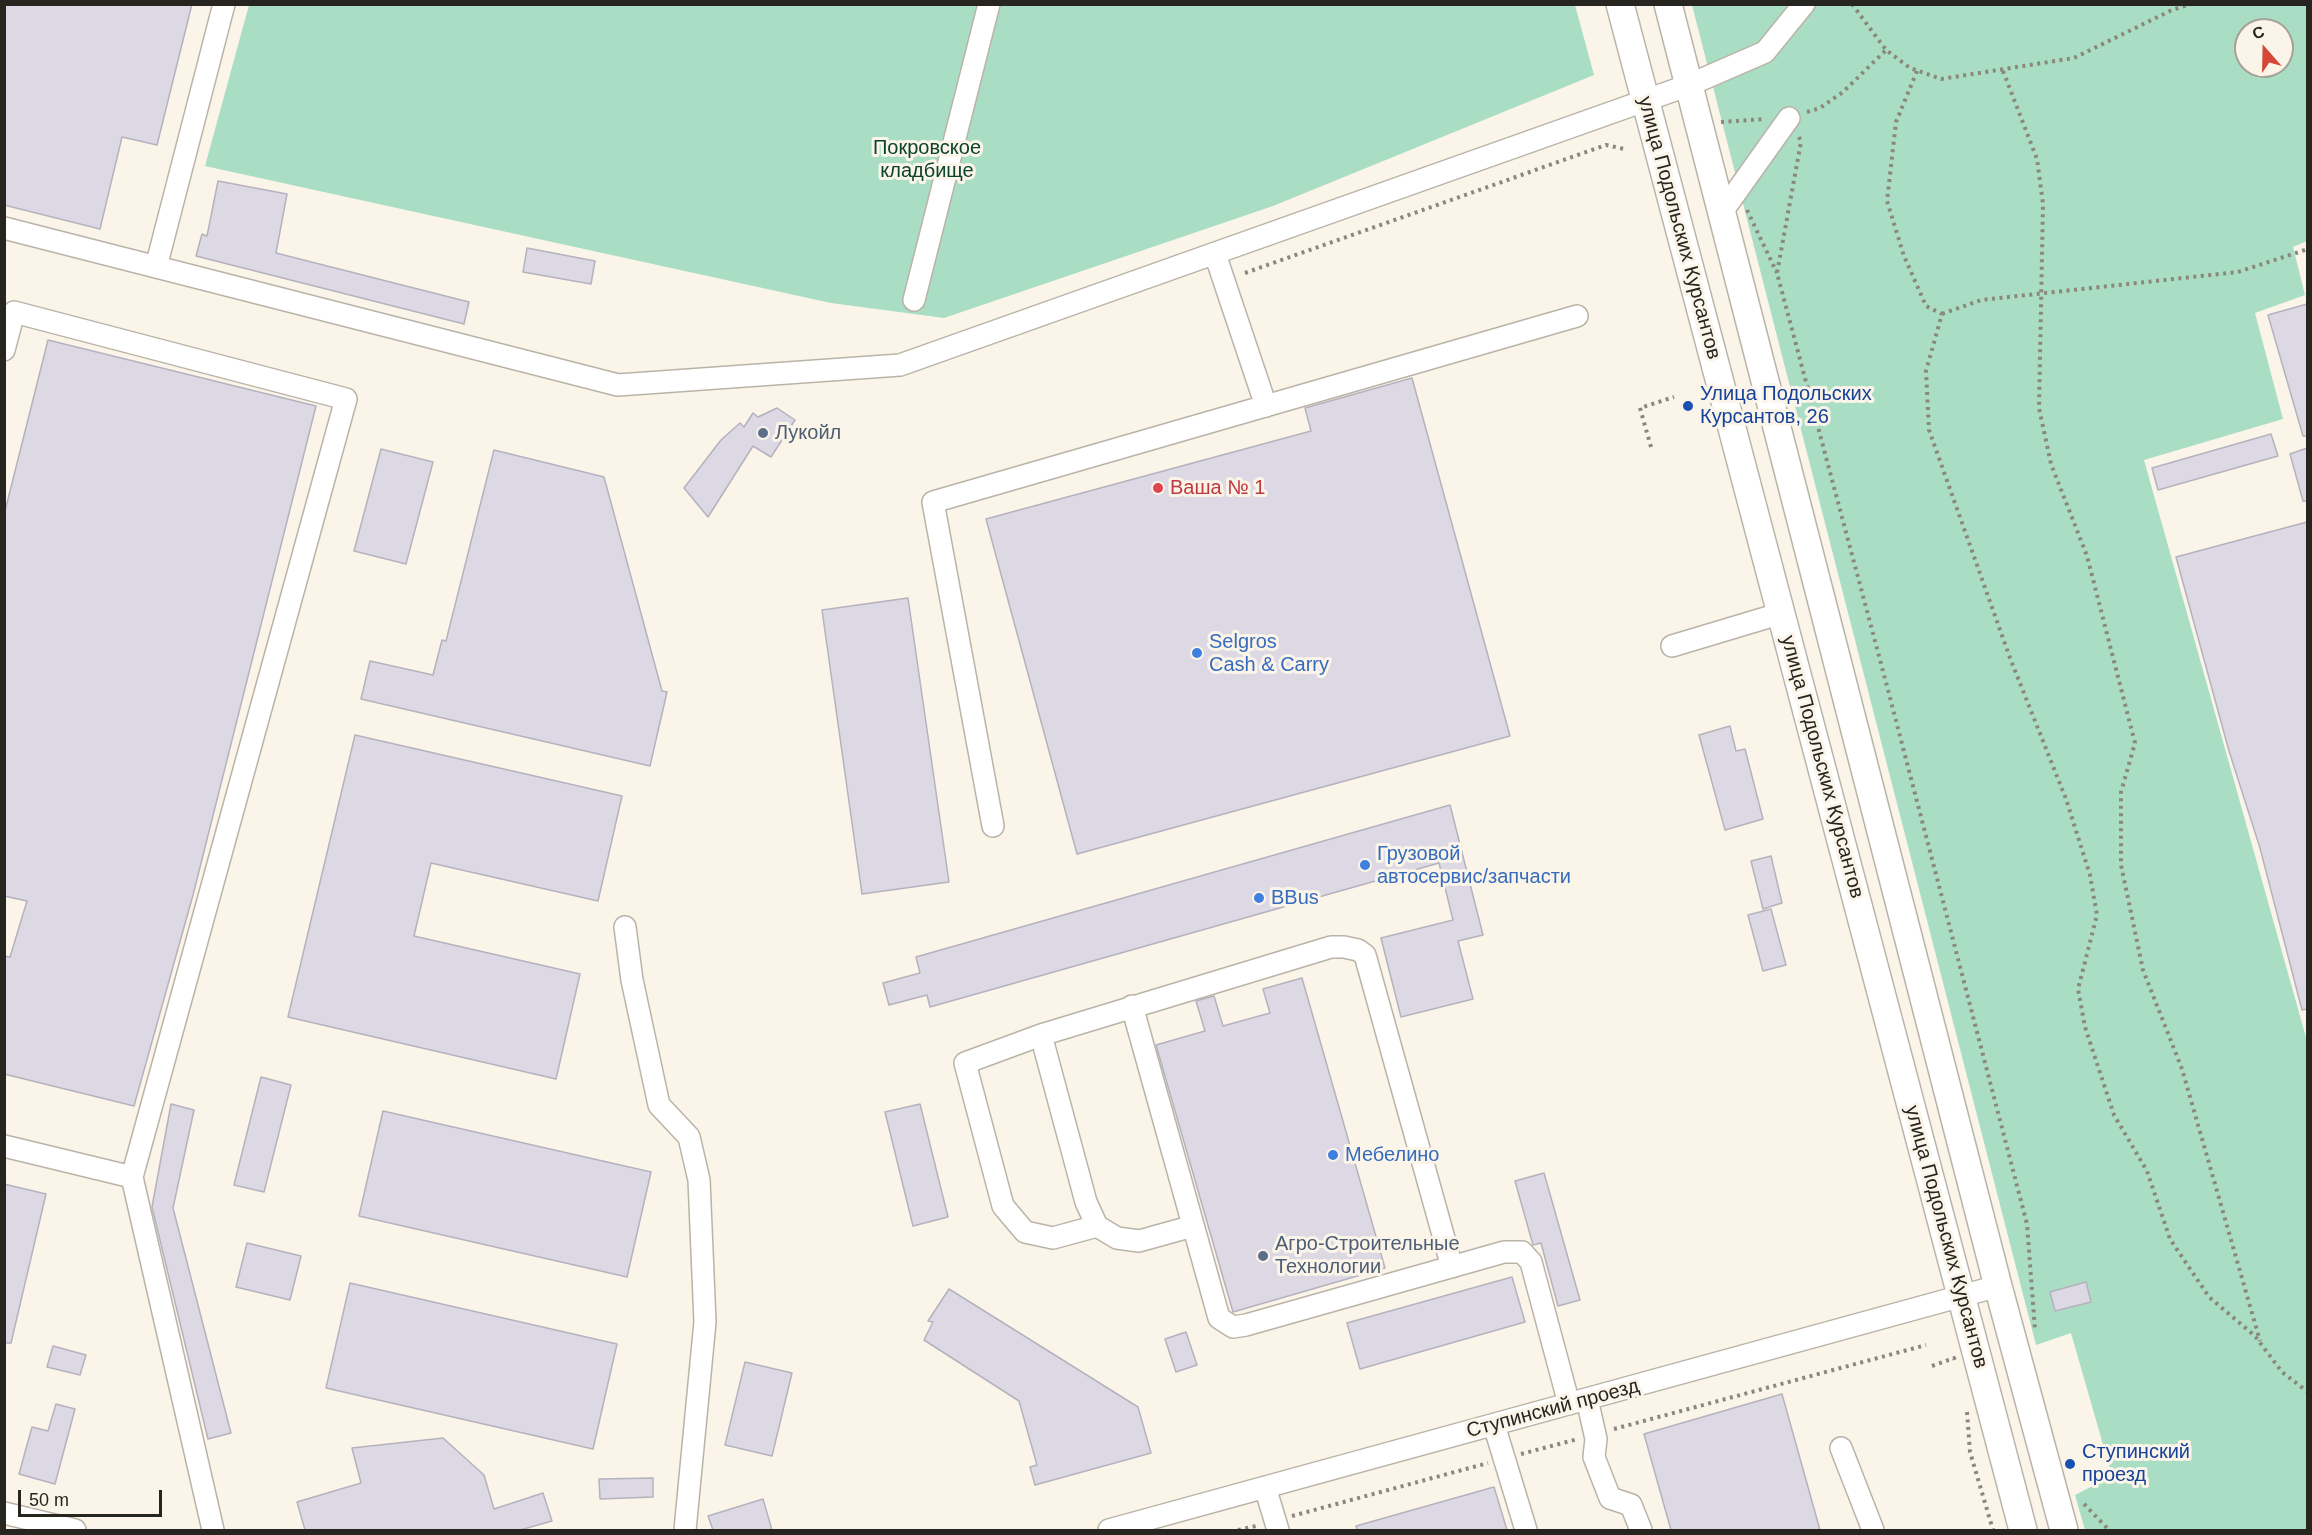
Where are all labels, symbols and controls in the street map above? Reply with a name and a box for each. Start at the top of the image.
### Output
north arrow [2234,18,2294,78]
text: С [2250,23,2267,42]
street label: улица Подольских Курсантов [1632,94,1726,362]
park label: Покровское кладбище [873,136,981,183]
place label: Улица Подольских Курсантов, 26 [1700,382,1872,429]
marker: Улица Подольских Курсантов, 26 [1681,399,1695,413]
place label: Лукойл [775,421,841,445]
marker: Лукойл [756,426,770,440]
place label: Ваша № 1 [1170,476,1265,500]
marker: Ваша № 1 [1151,481,1165,495]
place label: Selgros Cash & Carry [1209,630,1329,677]
street label: улица Подольских Курсантов [1775,633,1869,901]
marker: Selgros Cash & Carry [1190,646,1204,660]
place label: Грузовой автосервис/запчасти [1377,842,1571,889]
marker: Грузовой автосервис/запчасти [1358,858,1372,872]
place label: BBus [1271,886,1319,910]
marker: BBus [1252,891,1266,905]
street label: улица Подольских Курсантов [1899,1103,1993,1371]
place label: Мебелино [1345,1143,1439,1167]
marker: Мебелино [1326,1148,1340,1162]
place label: Агро-Строительные Технологии [1275,1232,1460,1279]
marker: Агро-Строительные Технологии [1256,1249,1270,1263]
street label: Ступинский проезд [1464,1374,1642,1444]
place label: Ступинский проезд [2082,1440,2190,1487]
marker: Ступинский проезд [2063,1457,2077,1471]
scale bar [21,1478,165,1516]
text: 50 m [29,1490,69,1510]

